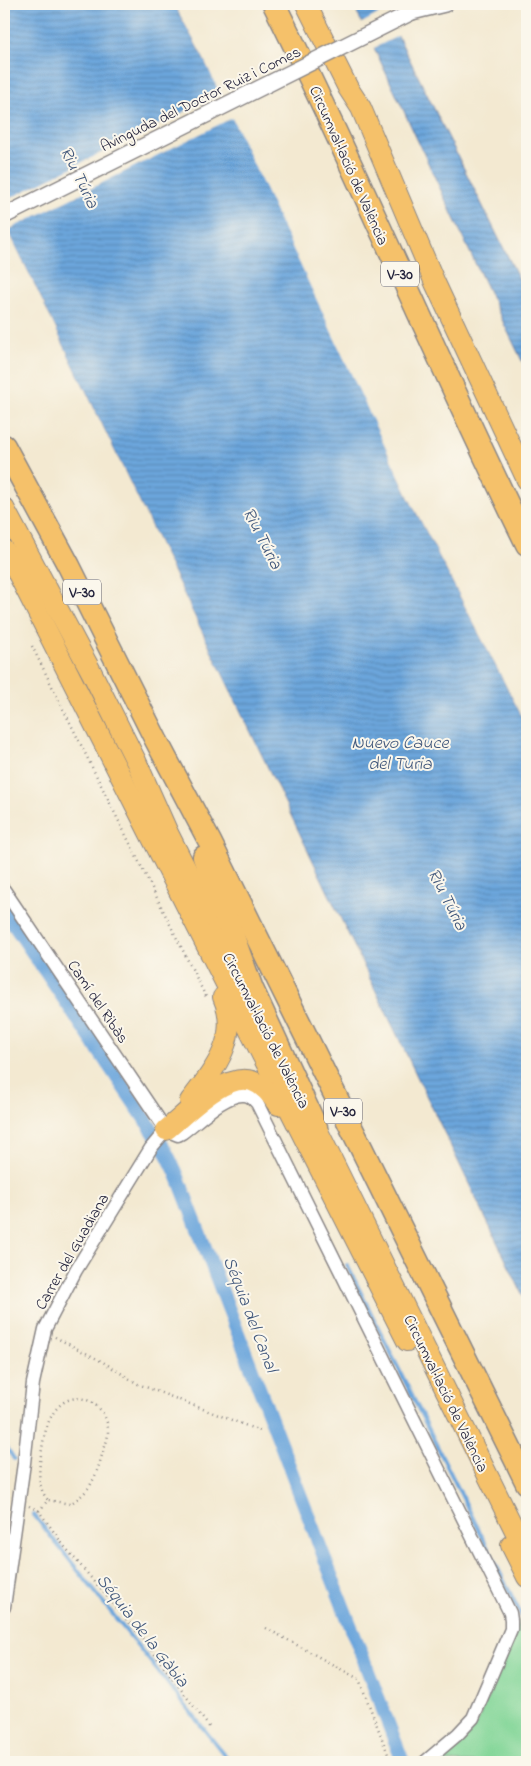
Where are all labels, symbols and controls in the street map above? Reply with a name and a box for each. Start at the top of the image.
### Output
street label: Avinguda del Doctor Ruiz i Comes [96,41,305,159]
street label: Circumval·lació de València [302,82,394,249]
water label: Riu Túria [52,143,104,213]
road number: V-30 [381,262,419,286]
water label: Riu Túria [235,504,288,574]
road number: V-30 [63,580,101,604]
water label: Nuevo Cauce del Turia [351,731,450,778]
water label: Riu Túria [420,865,473,935]
street label: Circumval·lació de València [215,949,315,1113]
street label: Camí del Ribàs [61,956,134,1049]
road number: V-30 [324,1098,362,1124]
street label: Carrer del Guadiana [30,1189,116,1315]
water label: Séquia del Canal [215,1253,284,1378]
street label: Circumval·lació de València [397,1311,494,1477]
water label: Séquia de la Gàbia [89,1569,194,1694]

